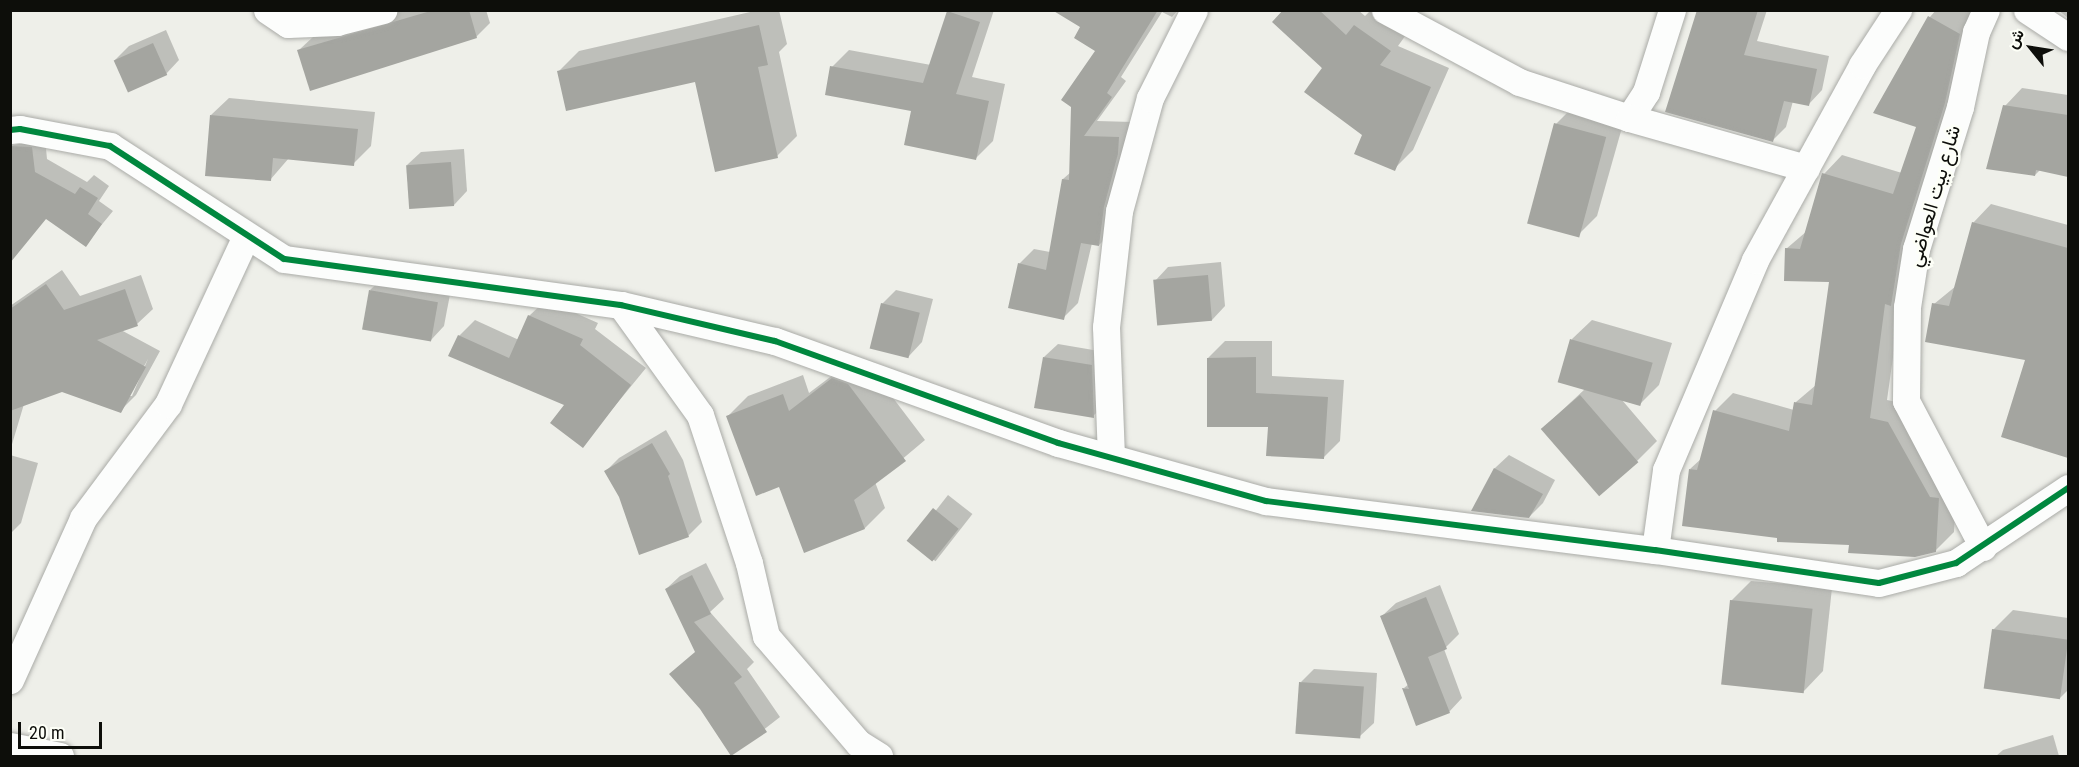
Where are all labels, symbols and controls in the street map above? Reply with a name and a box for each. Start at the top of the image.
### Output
north arrow [2001,18,2061,78]
text: ش [2002,26,2028,52]
street label: شارع بيت العواضي [1902,122,1966,270]
scale bar [21,710,105,748]
text: 20 m [29,722,64,743]

